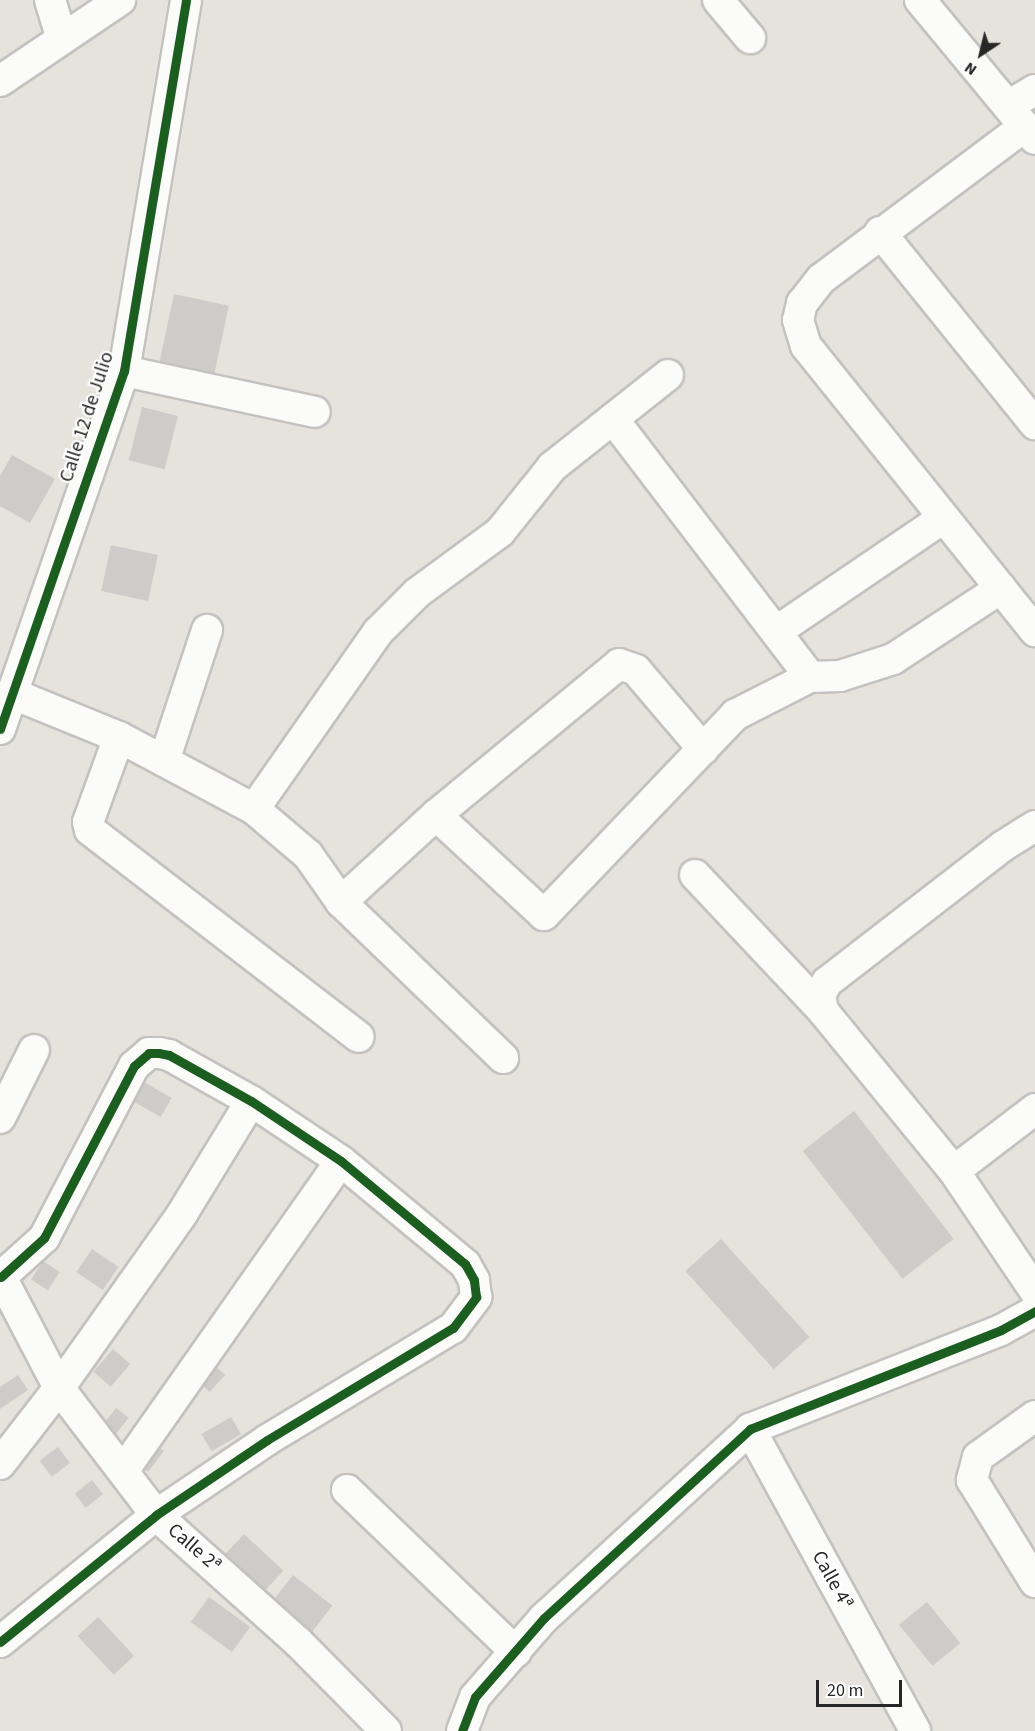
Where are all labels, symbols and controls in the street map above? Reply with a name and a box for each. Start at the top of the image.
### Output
north arrow [951,24,1011,84]
text: N [960,57,981,81]
street label: Calle 12 de Julio [55,349,119,485]
street label: Calle 2ª [163,1518,225,1578]
street label: Calle 4ª [806,1547,858,1613]
scale bar [819,1668,904,1706]
text: 20 m [827,1678,863,1703]

